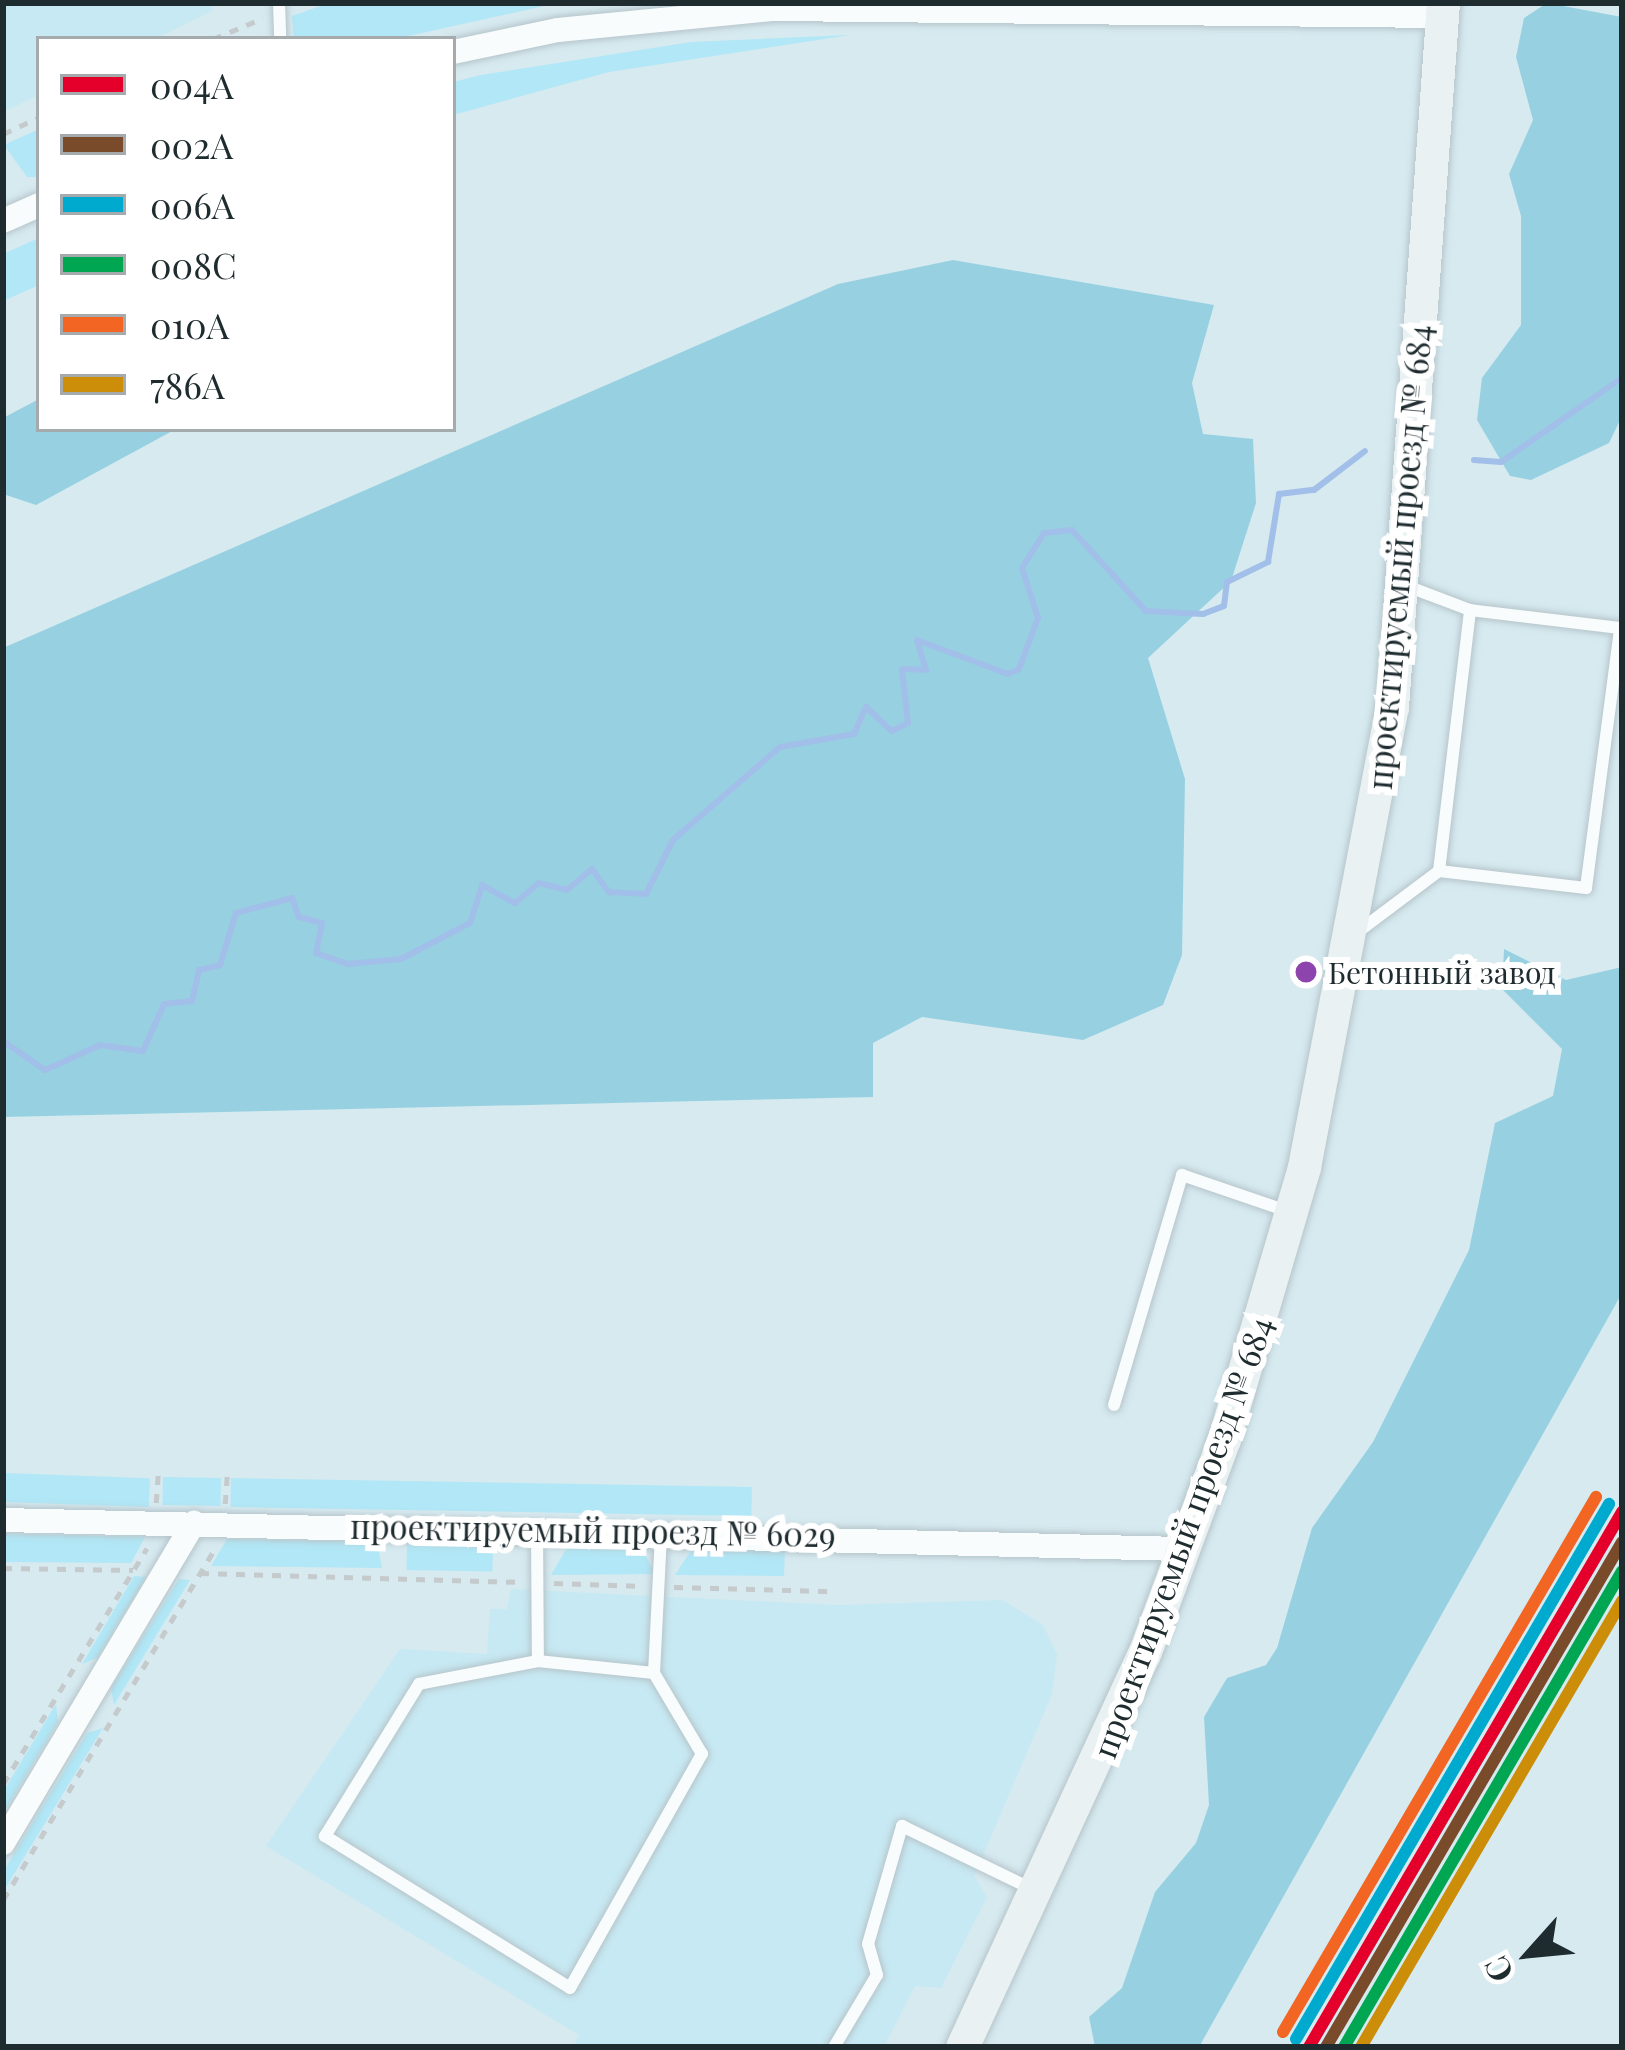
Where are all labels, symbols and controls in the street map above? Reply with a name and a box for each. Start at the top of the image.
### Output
legend [36,36,456,432]
text: 004А [150,60,234,108]
text: 002А [150,120,233,168]
text: 006А [150,180,235,228]
text: 008С [150,240,237,288]
text: 010А [150,300,229,348]
street label: проектируемый проезд № 684 [1359,323,1439,791]
text: 786А [150,360,225,408]
place label: Бетонный завод [1328,954,1555,990]
marker: Бетонный завод [1295,961,1317,983]
street label: проектируемый проезд № 684 [1084,1311,1280,1763]
street label: проектируемый проезд № 6029 [350,1506,836,1554]
north arrow [1469,1894,1589,2014]
text: С [1472,1950,1522,1991]

